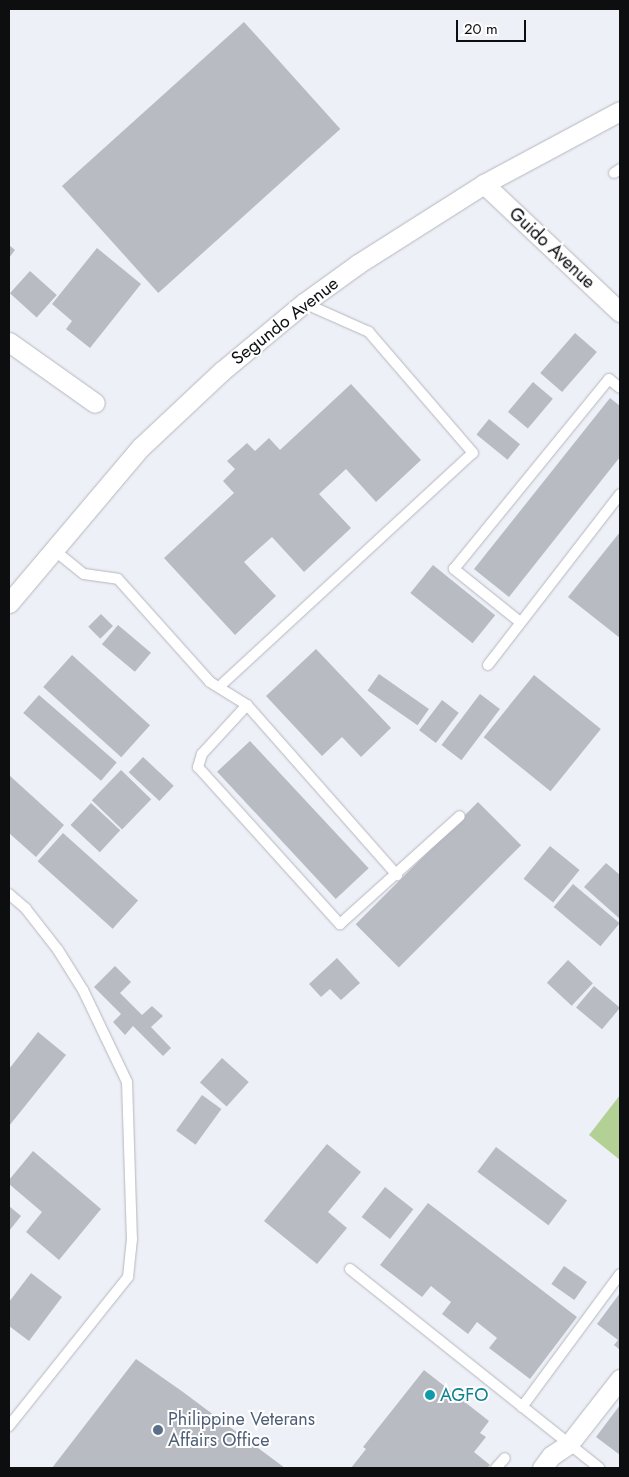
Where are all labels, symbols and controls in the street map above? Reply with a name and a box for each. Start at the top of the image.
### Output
scale bar [459,10,529,42]
text: 20 m [464,18,498,40]
street label: Guido Avenue [505,203,599,293]
street label: Segundo Avenue [227,273,343,369]
place label: AGFO [440,1384,489,1406]
marker: AGFO [424,1389,436,1401]
place label: Philippine Veterans Affairs Office [168,1409,315,1452]
marker: Philippine Veterans Affairs Office [152,1424,164,1436]

